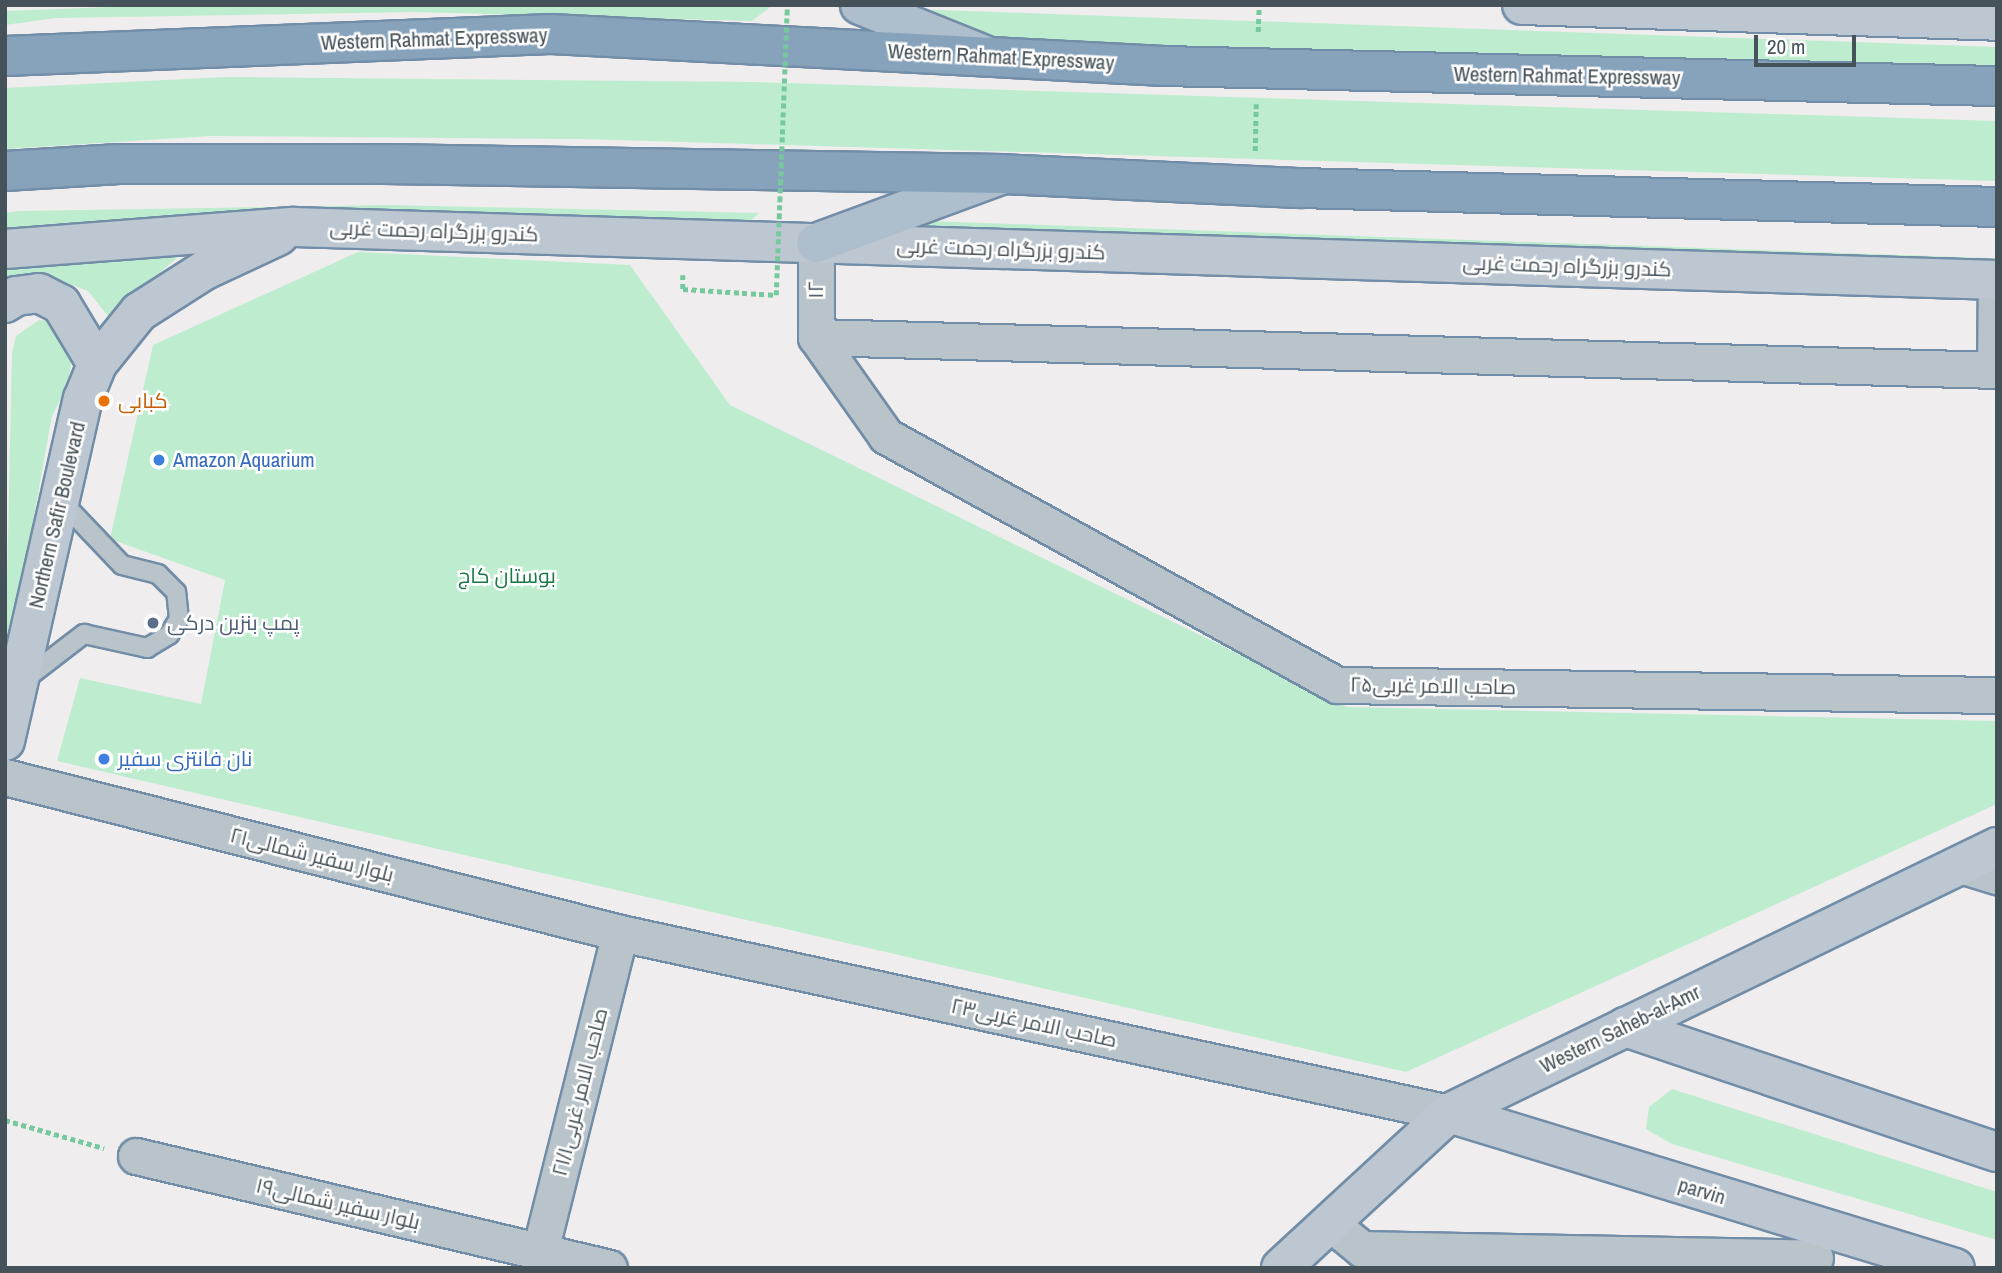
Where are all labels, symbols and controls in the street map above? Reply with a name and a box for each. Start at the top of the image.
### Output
scale bar [1757,21,1858,65]
street label: Western Rahmat Expressway [320,22,548,56]
text: 20 m [1767,32,1805,61]
street label: Western Rahmat Expressway [887,38,1115,76]
street label: Western Rahmat Expressway [1454,61,1680,91]
street label: کندرو بزرگراه رحمت غربی [329,215,539,247]
street label: کندرو بزرگراه رحمت غربی [896,233,1106,265]
street label: کندرو بزرگراه رحمت غربی [1462,250,1672,282]
street label: ۱۲ [803,281,829,299]
place label: کبابی [118,388,168,414]
marker: کبابی [96,393,112,409]
street label: Northern Safir Boulevard [23,419,91,611]
place label: Amazon Aquarium [173,447,316,473]
marker: Amazon Aquarium [151,452,167,468]
park label: بوستان کاج [458,563,556,589]
place label: پمپ بنزین درکی [167,610,299,636]
marker: پمپ بنزین درکی [145,615,161,631]
street label: صاحب الامر غربی۲۵ [1350,672,1516,700]
place label: نان فانتزی سفیر [118,746,252,772]
marker: نان فانتزی سفیر [96,751,112,767]
street label: بلوار سفیر شمالی۲۱ [228,822,396,888]
street label: Western Saheb-al-Amr [1536,979,1704,1079]
street label: صاحب الامر غربی۲۳ [949,993,1119,1053]
street label: صاحب الامر غربی۲۱/۱ [547,1005,613,1179]
street label: parvin [1675,1172,1729,1210]
street label: بلوار سفیر شمالی۱۹ [253,1173,423,1235]

